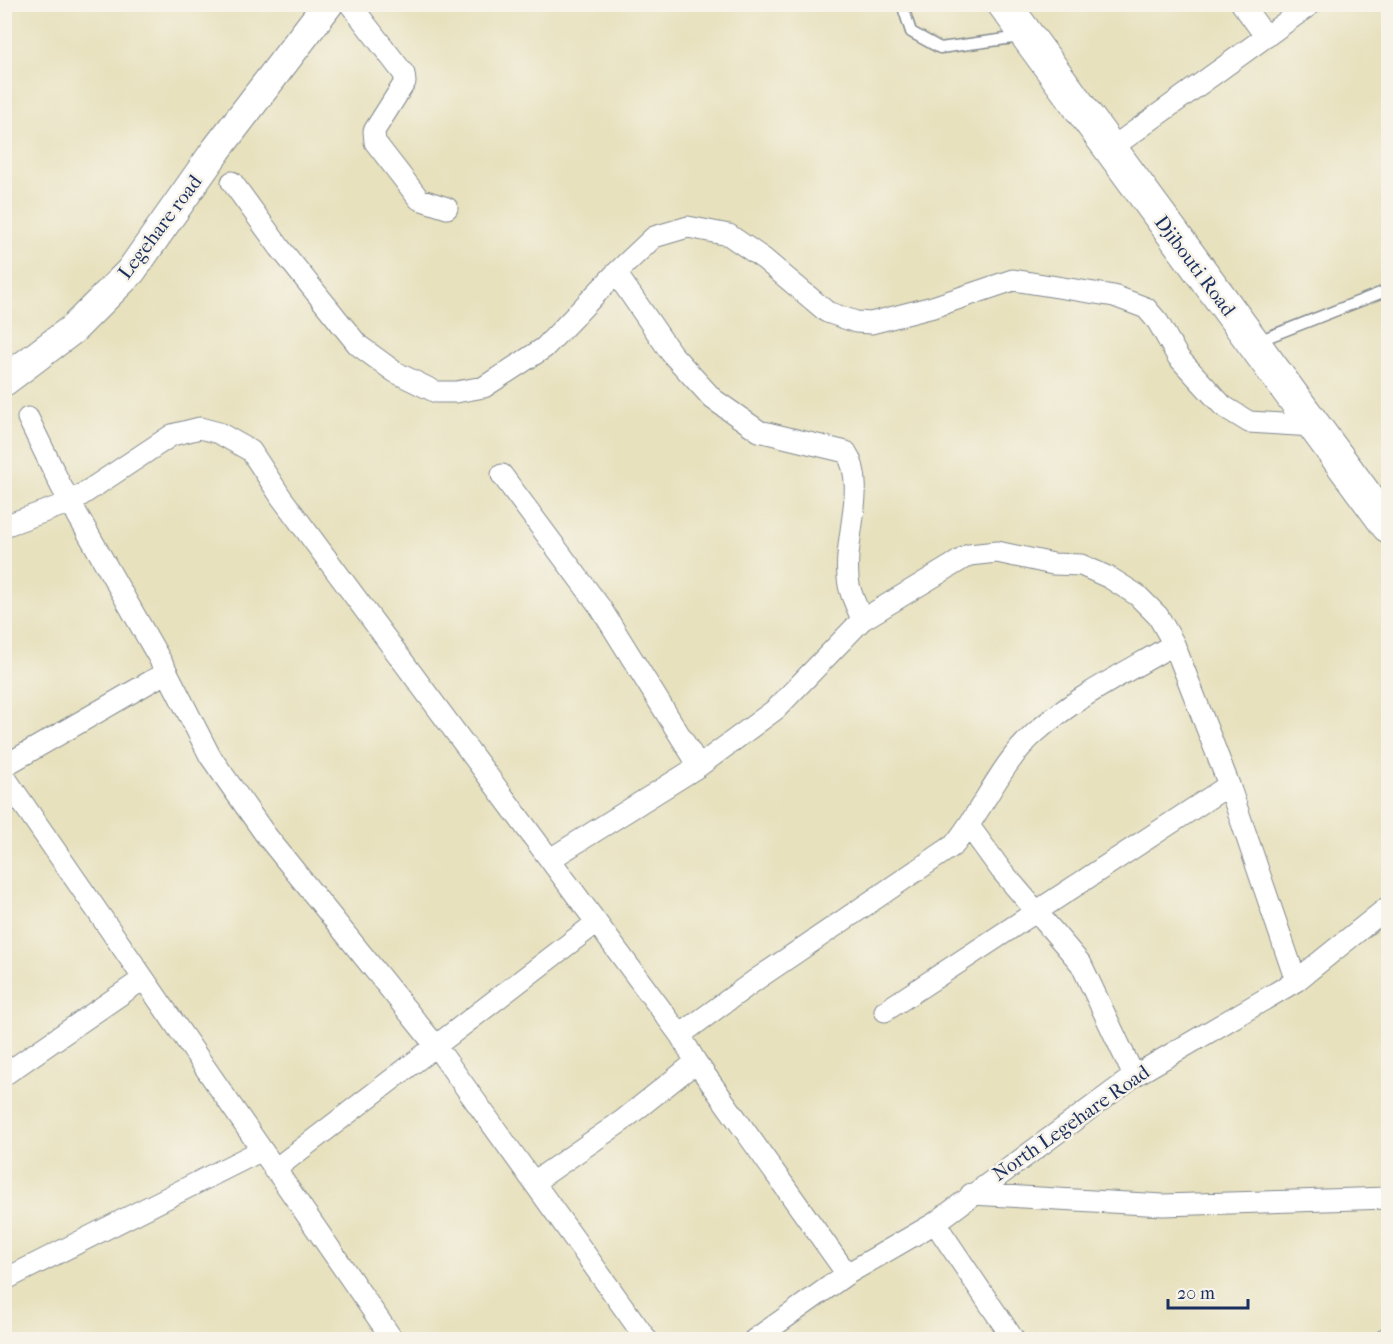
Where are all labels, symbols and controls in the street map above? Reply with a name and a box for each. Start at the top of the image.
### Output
street label: Legehare road [113,170,207,284]
street label: Djibouti Road [1150,211,1241,322]
street label: North Legehare Road [988,1060,1155,1186]
scale bar [1168,1272,1248,1310]
text: 20 m [1177,1283,1215,1304]

